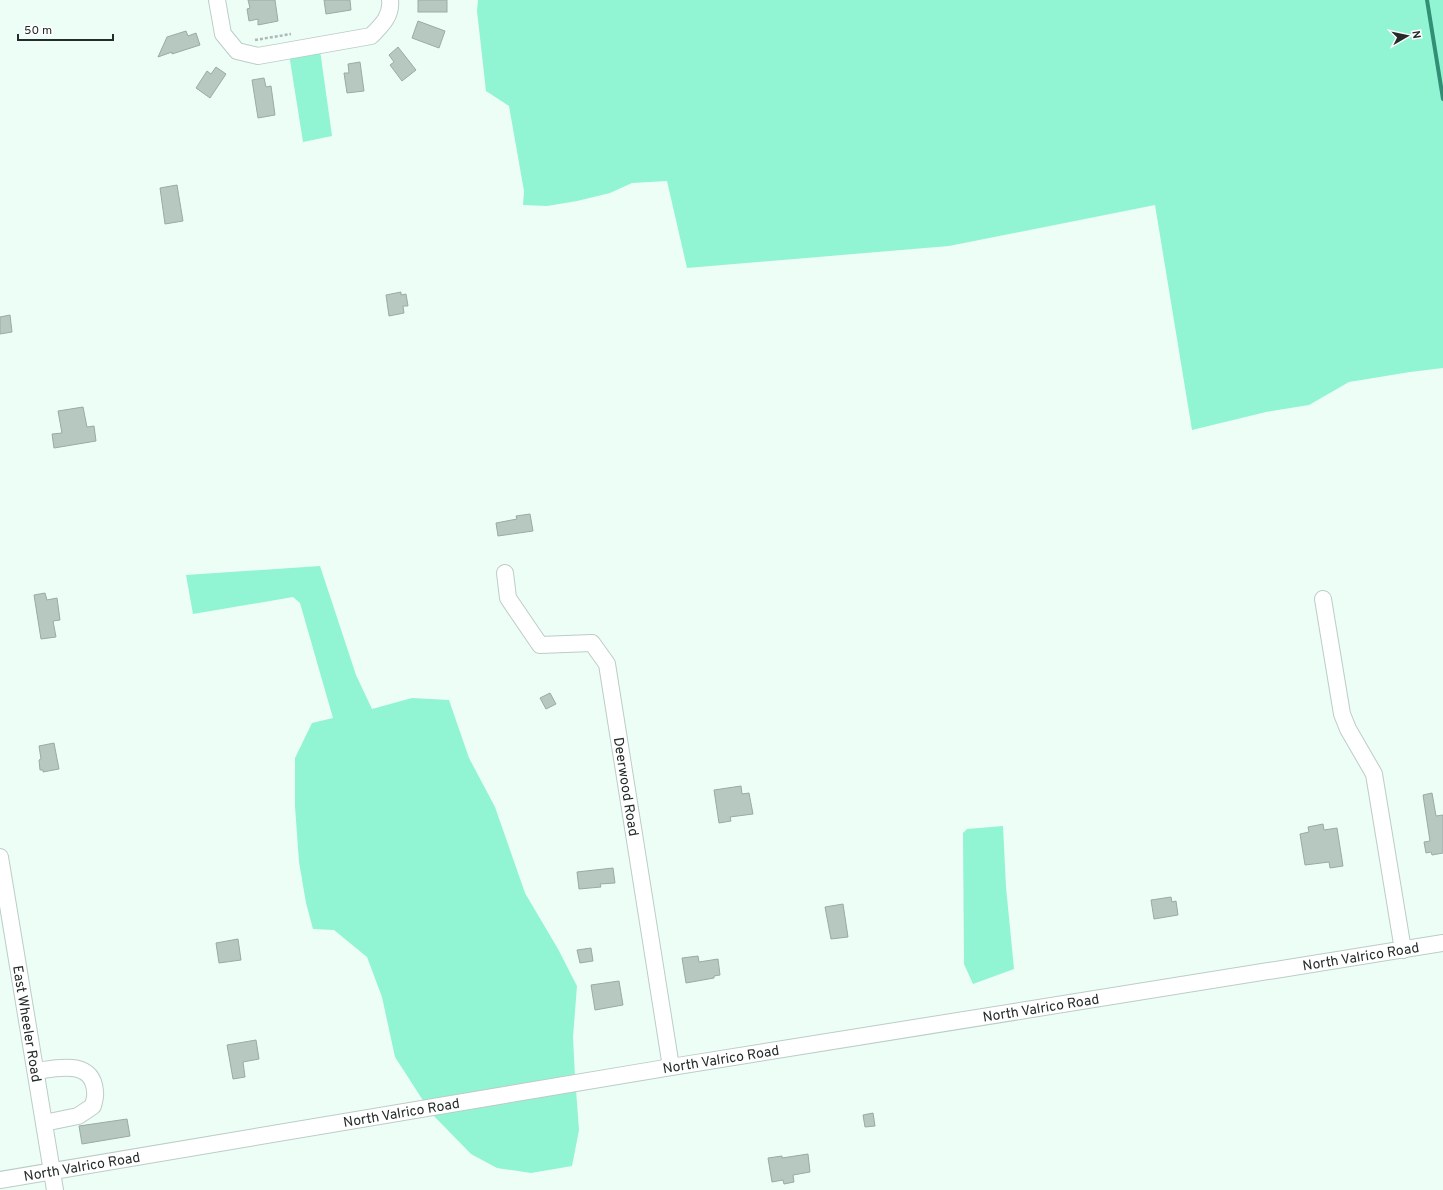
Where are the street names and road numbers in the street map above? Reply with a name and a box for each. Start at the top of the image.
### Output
street label: Deerwood Road [609,736,641,838]
street label: North Valrico Road [1301,940,1420,975]
street label: East Wheeler Road [8,964,44,1084]
street label: North Valrico Road [982,991,1101,1027]
street label: North Valrico Road [662,1043,781,1078]
street label: North Valrico Road [342,1096,461,1132]
street label: North Valrico Road [23,1150,142,1186]

